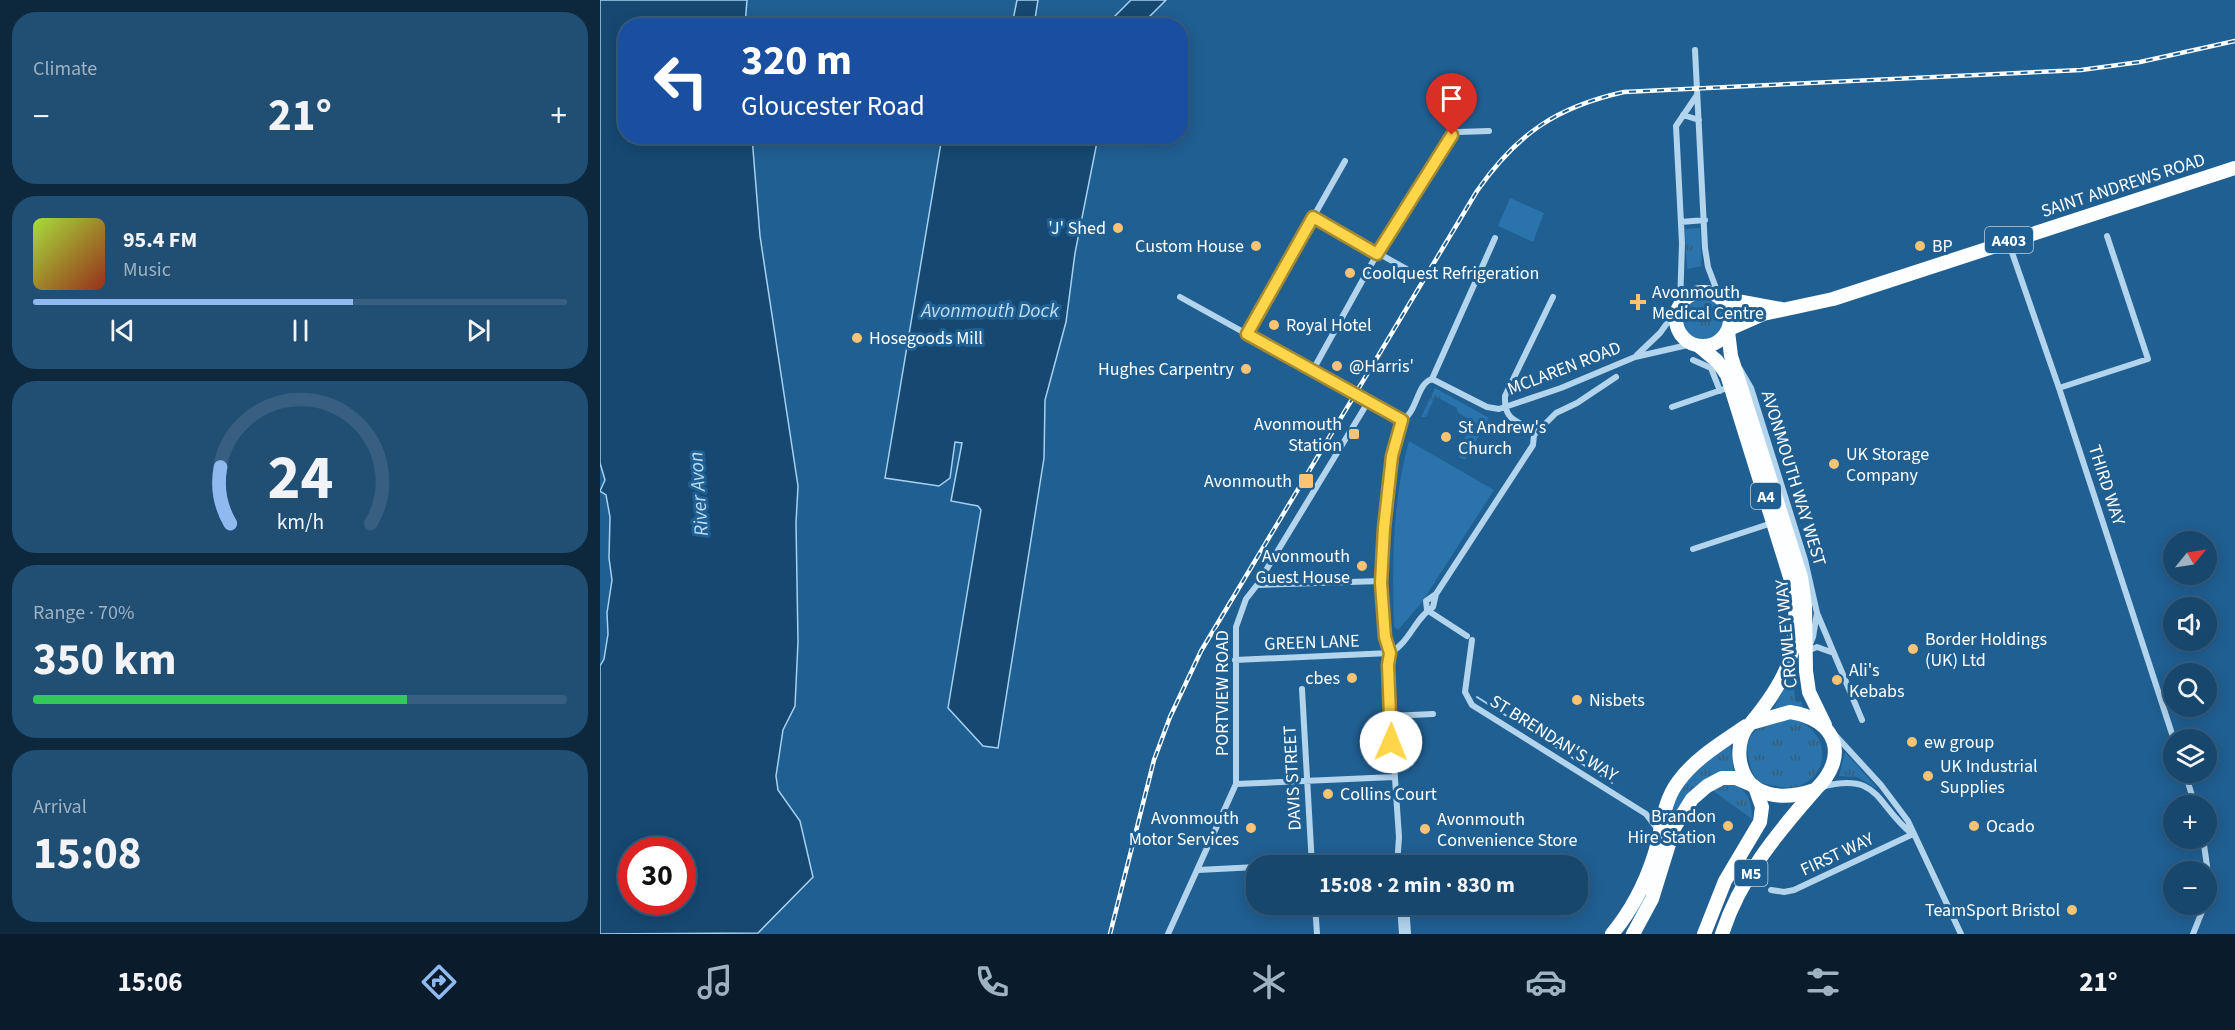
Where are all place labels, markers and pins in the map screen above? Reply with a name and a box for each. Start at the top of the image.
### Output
pin [1426,73,1477,135]
place label: 'J' Shed [1048,216,1106,241]
marker: 'J' Shed [1111,221,1125,235]
place label: Custom House [1135,234,1244,259]
place label: BP [1932,234,1953,259]
marker: Custom House [1249,239,1263,253]
marker: BP [1913,239,1927,253]
place label: Coolquest Refrigeration [1362,261,1539,286]
marker: Coolquest Refrigeration [1343,266,1357,280]
place label: Avonmouth Medical Centre [1652,280,1764,326]
marker: Avonmouth Medical Centre [1629,293,1647,311]
place label: Royal Hotel [1286,313,1372,338]
marker: Royal Hotel [1267,318,1281,332]
place label: Hosegoods Mill [869,326,983,351]
marker: Hosegoods Mill [850,331,864,345]
place label: @Harris' [1349,354,1414,379]
place label: Hughes Carpentry [1098,357,1235,382]
marker: @Harris' [1330,359,1344,373]
marker: Hughes Carpentry [1239,362,1253,376]
place label: Avonmouth Station [1254,412,1342,458]
place label: St Andrew's Church [1458,415,1546,461]
marker: Avonmouth Station [1347,427,1361,441]
marker: St Andrew's Church [1439,430,1453,444]
place label: UK Storage Company [1846,442,1929,488]
marker: UK Storage Company [1827,457,1841,471]
place label: Avonmouth [1204,469,1292,494]
marker: Avonmouth [1297,472,1315,490]
place label: Avonmouth Guest House [1256,544,1350,590]
marker: Avonmouth Guest House [1355,559,1369,573]
place label: Border Holdings (UK) Ltd [1925,627,2047,673]
marker: Border Holdings (UK) Ltd [1906,642,1920,656]
place label: Ali's Kebabs [1849,658,1904,704]
place label: cbes [1305,666,1340,691]
marker: cbes [1345,671,1359,685]
marker: Ali's Kebabs [1830,673,1844,687]
place label: Nisbets [1589,688,1645,713]
marker: Nisbets [1570,693,1584,707]
place label: ew group [1924,730,1994,755]
marker: ew group [1905,735,1919,749]
place label: UK Industrial Supplies [1940,754,2038,800]
marker: UK Industrial Supplies [1921,769,1935,783]
place label: Collins Court [1340,782,1437,807]
marker: Collins Court [1321,787,1335,801]
place label: Brandon Hire Station [1627,804,1716,850]
place label: Avonmouth Motor Services [1129,806,1239,852]
place label: Avonmouth Convenience Store [1437,807,1577,853]
place label: Ocado [1986,814,2035,839]
marker: Brandon Hire Station [1721,819,1735,833]
marker: Ocado [1967,819,1981,833]
marker: Avonmouth Motor Services [1244,821,1258,835]
marker: Avonmouth Convenience Store [1418,822,1432,836]
place label: TeamSport Bristol [1925,898,2060,923]
marker: TeamSport Bristol [2065,903,2079,917]

